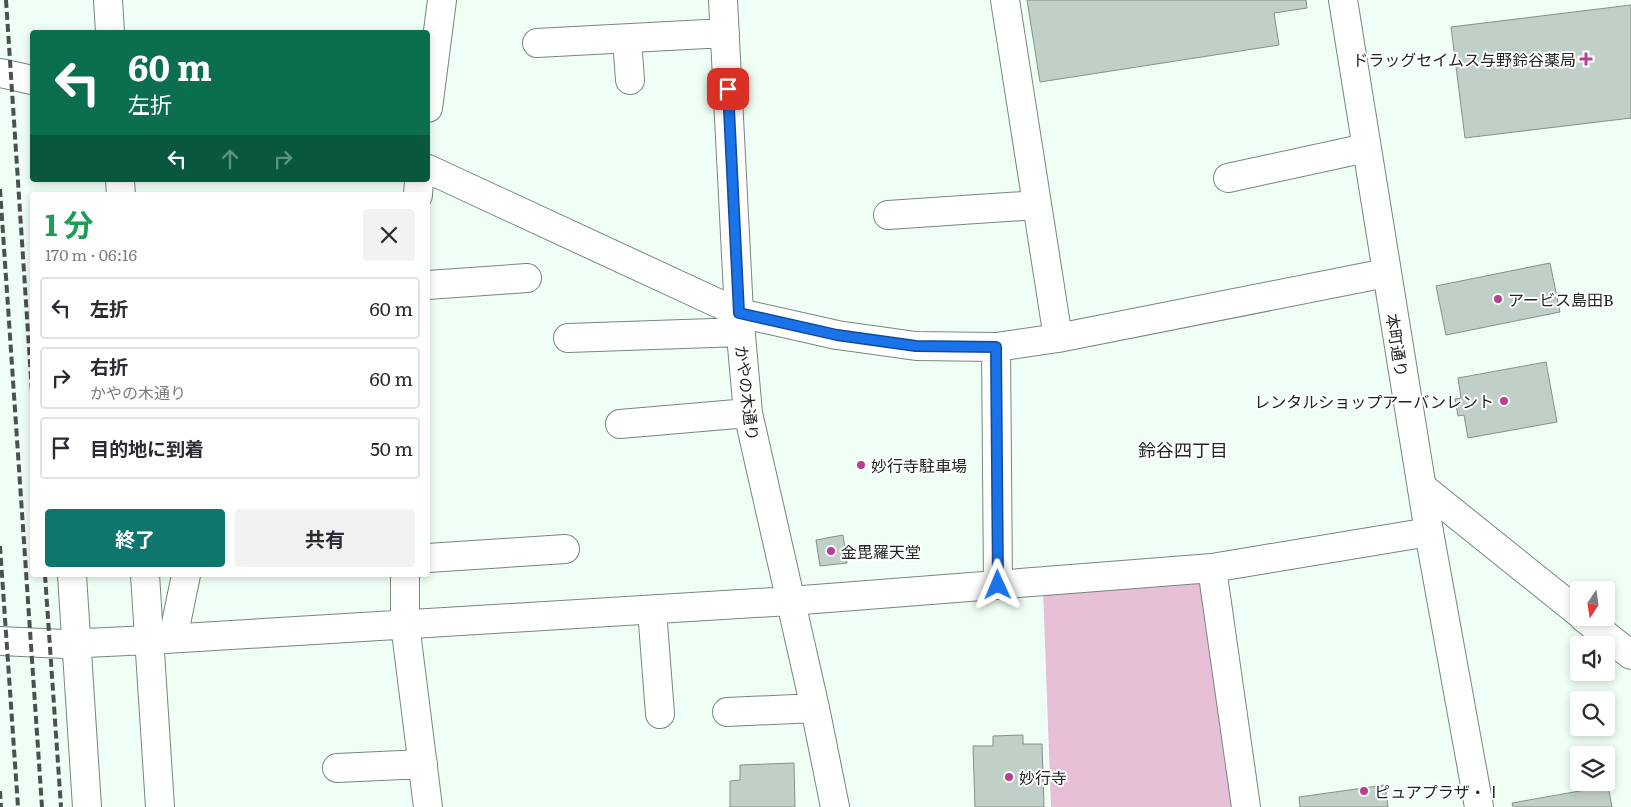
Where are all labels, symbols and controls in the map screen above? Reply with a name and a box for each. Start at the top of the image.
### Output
text: 60 m [128,40,212,92]
place label: ドラッグセイムス与野鈴谷薬局 [1352,47,1576,71]
icon: left [45,50,110,115]
marker: ドラッグセイムス与野鈴谷薬局 [1580,53,1592,65]
pin [707,68,749,110]
icon: arrive [714,75,742,103]
text: 左折 [128,87,172,120]
icon: left [163,145,191,173]
icon: ahead [216,145,244,173]
icon: right [269,145,297,173]
text: 1 分 [45,201,93,245]
button: close [363,209,415,261]
text: 170 m · 06:16 [45,242,137,266]
place label: アービス島田B [1508,287,1614,311]
marker: アービス島田B [1492,293,1504,305]
icon: left [47,294,75,322]
text: 左折 [90,294,128,322]
text: 60 m [370,294,413,322]
street label: 本町通り [1381,312,1415,378]
street label: かやの木通り [730,344,766,442]
text: 右折 [90,352,128,380]
icon: right [47,364,75,392]
text: 60 m [370,364,413,392]
text: かやの木通り [90,380,186,404]
place label: レンタルショップアーバンレント [1254,389,1494,413]
marker: レンタルショップアーバンレント [1498,395,1510,407]
icon: arrive [47,434,75,462]
text: 目的地に到着 [90,434,204,462]
text: 50 m [370,434,413,462]
district label: 鈴谷四丁目 [1138,436,1228,463]
place label: 妙行寺駐車場 [871,453,967,477]
marker: 妙行寺駐車場 [855,459,867,471]
button: 終了 [45,509,225,567]
button: 共有 [235,509,415,567]
place label: 金毘羅天堂 [841,539,921,563]
marker: 金毘羅天堂 [825,545,837,557]
position arrow [971,558,1023,610]
north arrow [1570,581,1615,626]
map controls [1570,581,1615,791]
button: sound [1570,636,1615,681]
button: search [1570,691,1615,736]
button: layers [1570,746,1615,791]
place label: 妙行寺 [1019,765,1067,789]
marker: 妙行寺 [1003,771,1015,783]
place label: ピュアプラザ・Ⅰ [1374,779,1502,803]
marker: ピュアプラザ・Ⅰ [1358,785,1370,797]

